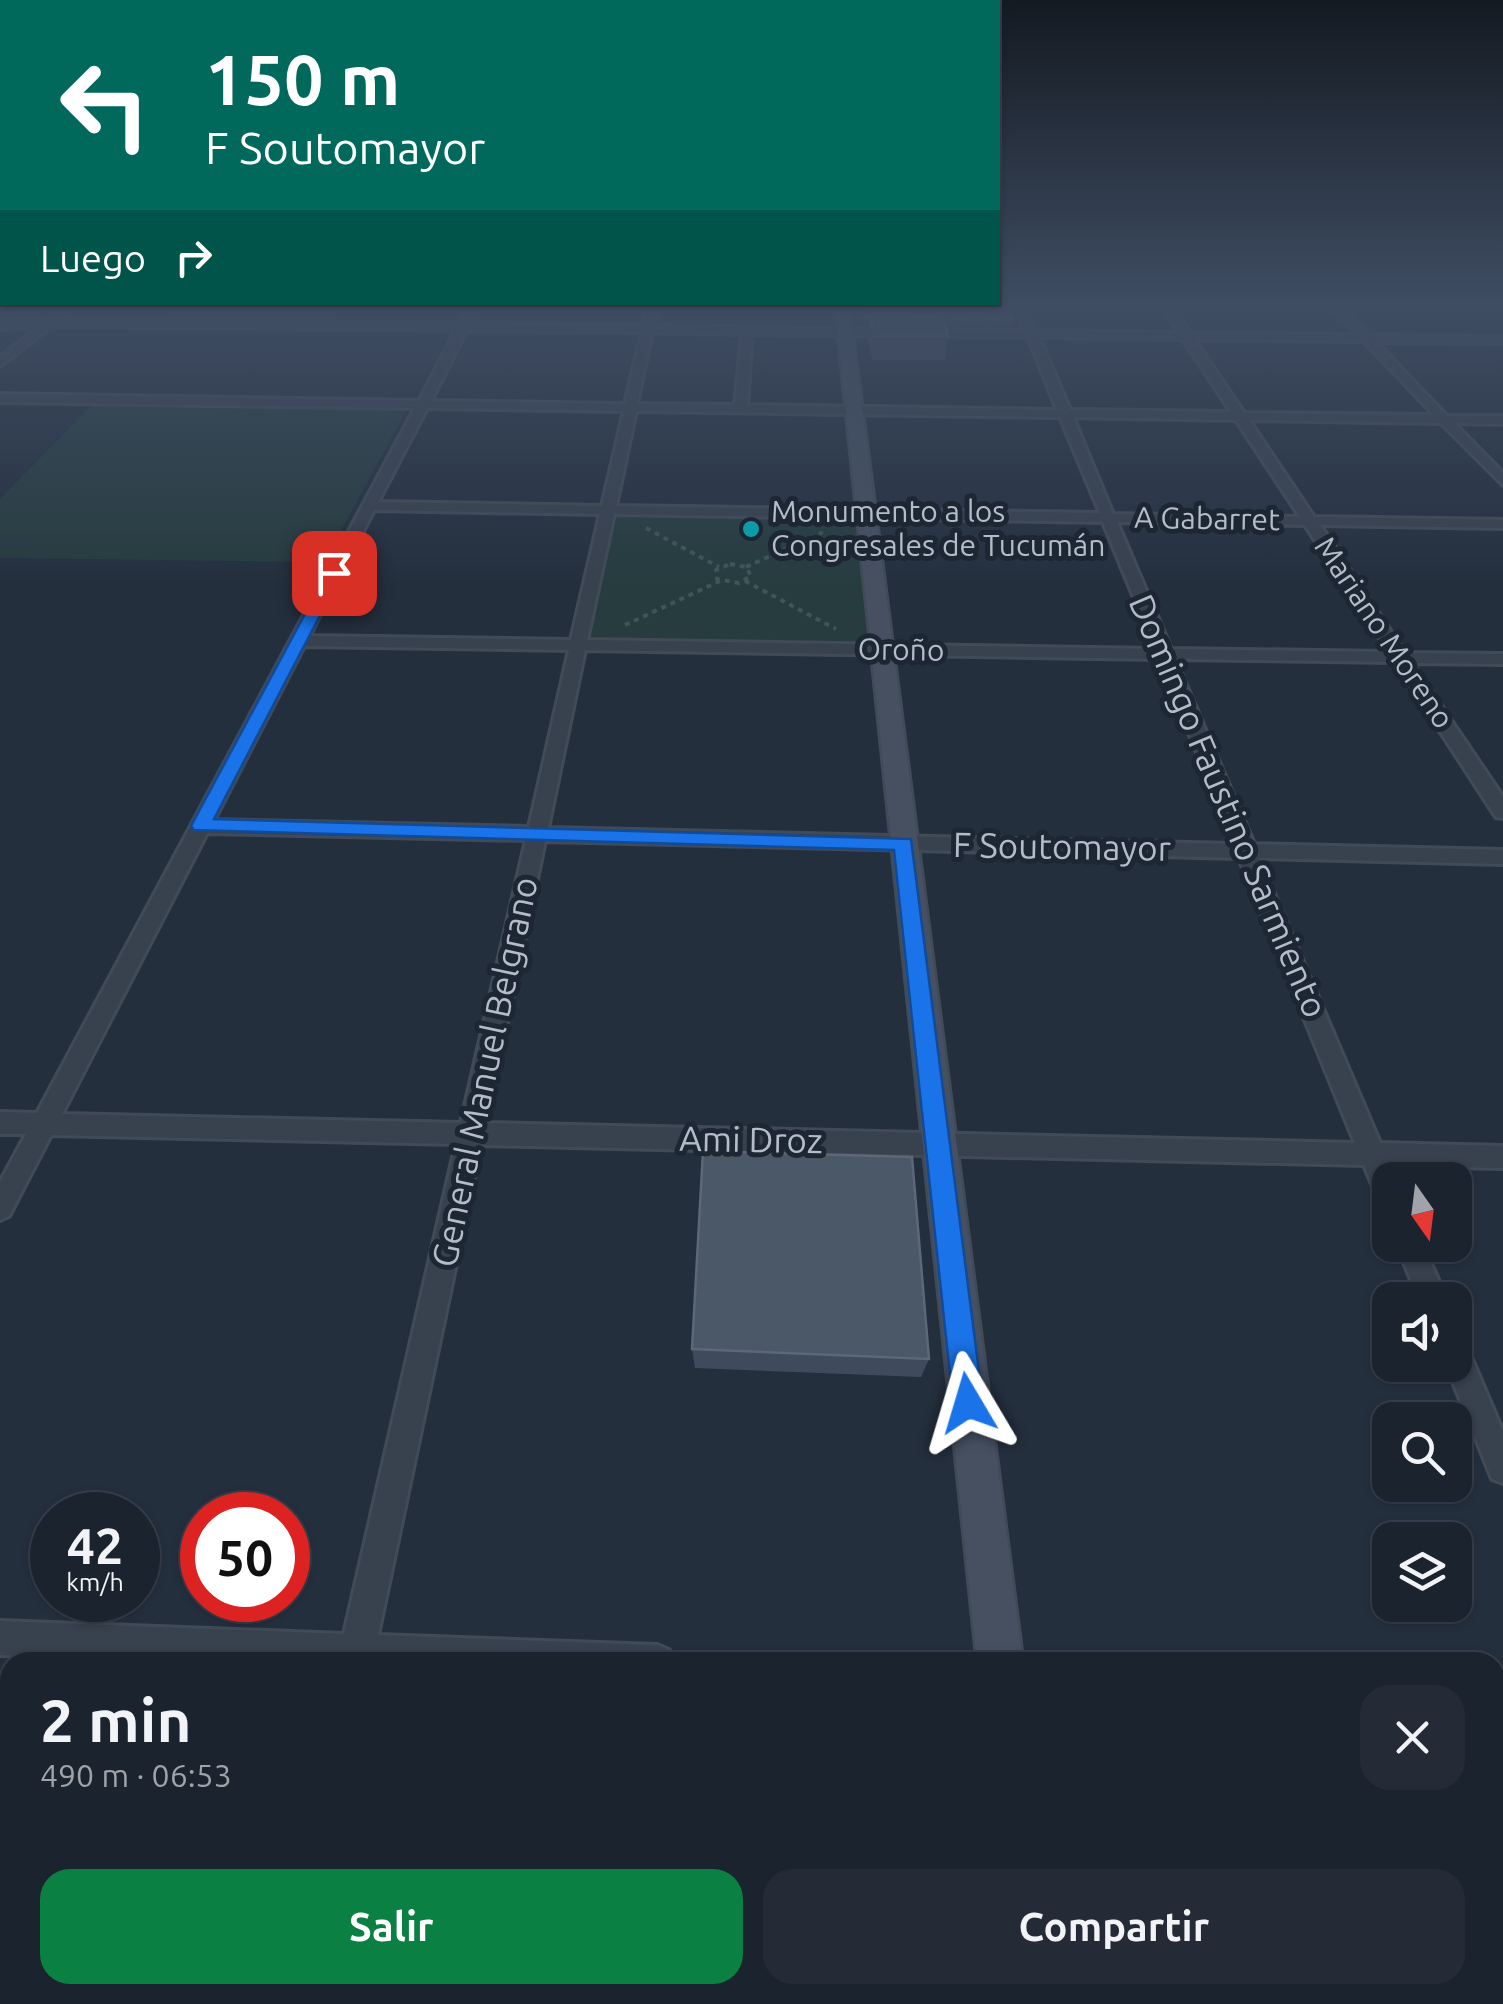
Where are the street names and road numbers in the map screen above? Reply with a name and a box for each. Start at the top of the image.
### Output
street label: A Gabarret [1134,500,1280,536]
street label: Mariano Moreno [1308,530,1461,735]
street label: Domingo Faustino Sarmiento [1122,588,1336,1023]
street label: Oroño [857,631,945,667]
street label: F Soutomayor [953,824,1171,868]
street label: General Manuel Belgrano [423,873,545,1270]
street label: Ami Droz [679,1118,823,1160]

